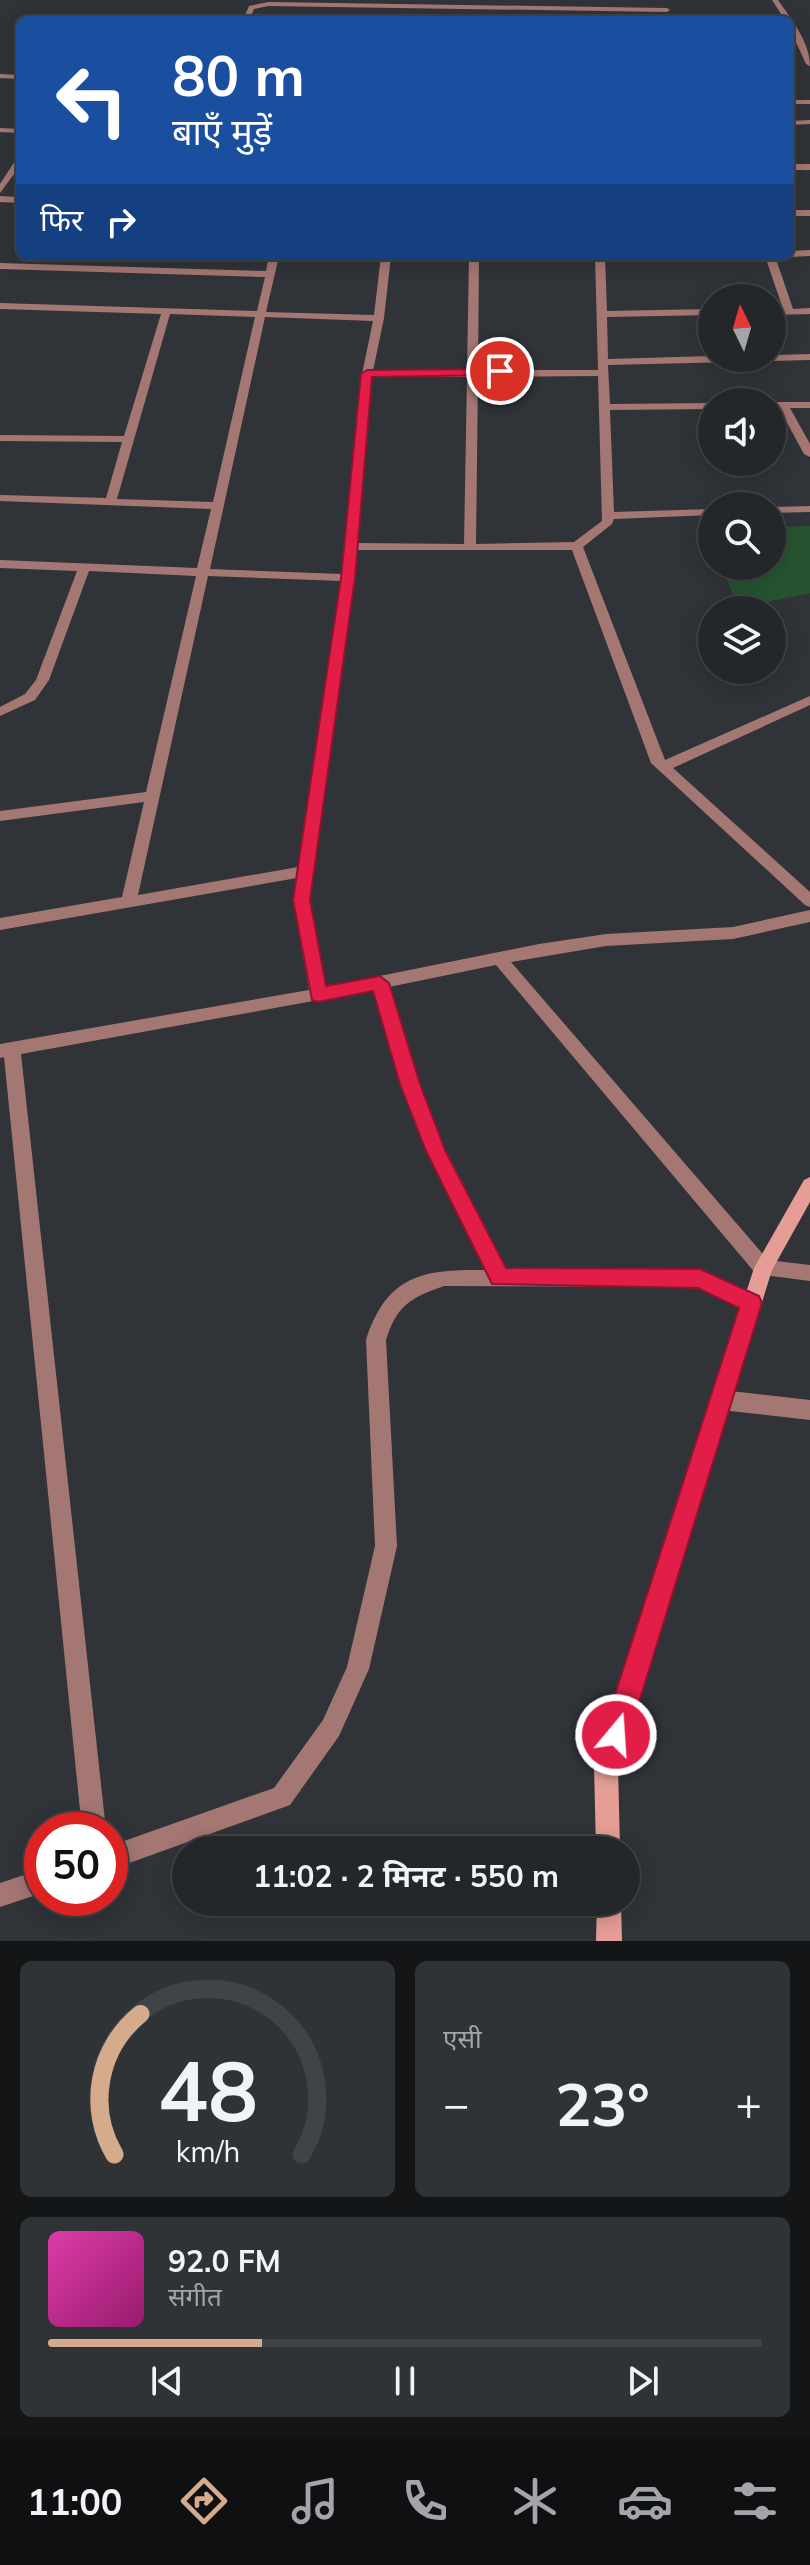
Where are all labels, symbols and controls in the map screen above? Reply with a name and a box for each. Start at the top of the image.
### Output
text: 80 m [172,40,305,110]
icon: left [40,48,144,152]
text: बाएँ मुड़ें [172,109,272,154]
icon: right [99,200,143,244]
text: फिर [40,201,83,239]
north arrow [698,284,786,372]
map controls [698,284,786,684]
pin [466,337,534,405]
icon: arrive [478,349,522,393]
button: sound [698,388,786,476]
button: search [698,492,786,580]
button: layers [698,596,786,684]
position arrow [574,1693,658,1777]
speed limit sign: 50 [24,1812,128,1916]
text: 11:02 · 2 मिनट · 550 m [253,1857,559,1895]
text: एसी [443,2022,482,2055]
text: 48 [158,2037,257,2142]
text: 23° [555,2066,650,2141]
text: − [443,2076,469,2131]
text: + [736,2076,762,2131]
text: km/h [175,2133,240,2169]
text: 92.0 FM [168,2242,281,2280]
text: संगीत [168,2280,222,2313]
icon: previous [145,2359,189,2403]
icon: pause [383,2359,427,2403]
icon: next [621,2359,665,2403]
icon: directions [176,2473,232,2529]
icon: music [287,2473,343,2529]
icon: phone [397,2473,453,2529]
icon: climate [507,2473,563,2529]
icon: car [617,2473,673,2529]
icon: filters [727,2473,783,2529]
text: 11:00 [27,2479,122,2524]

